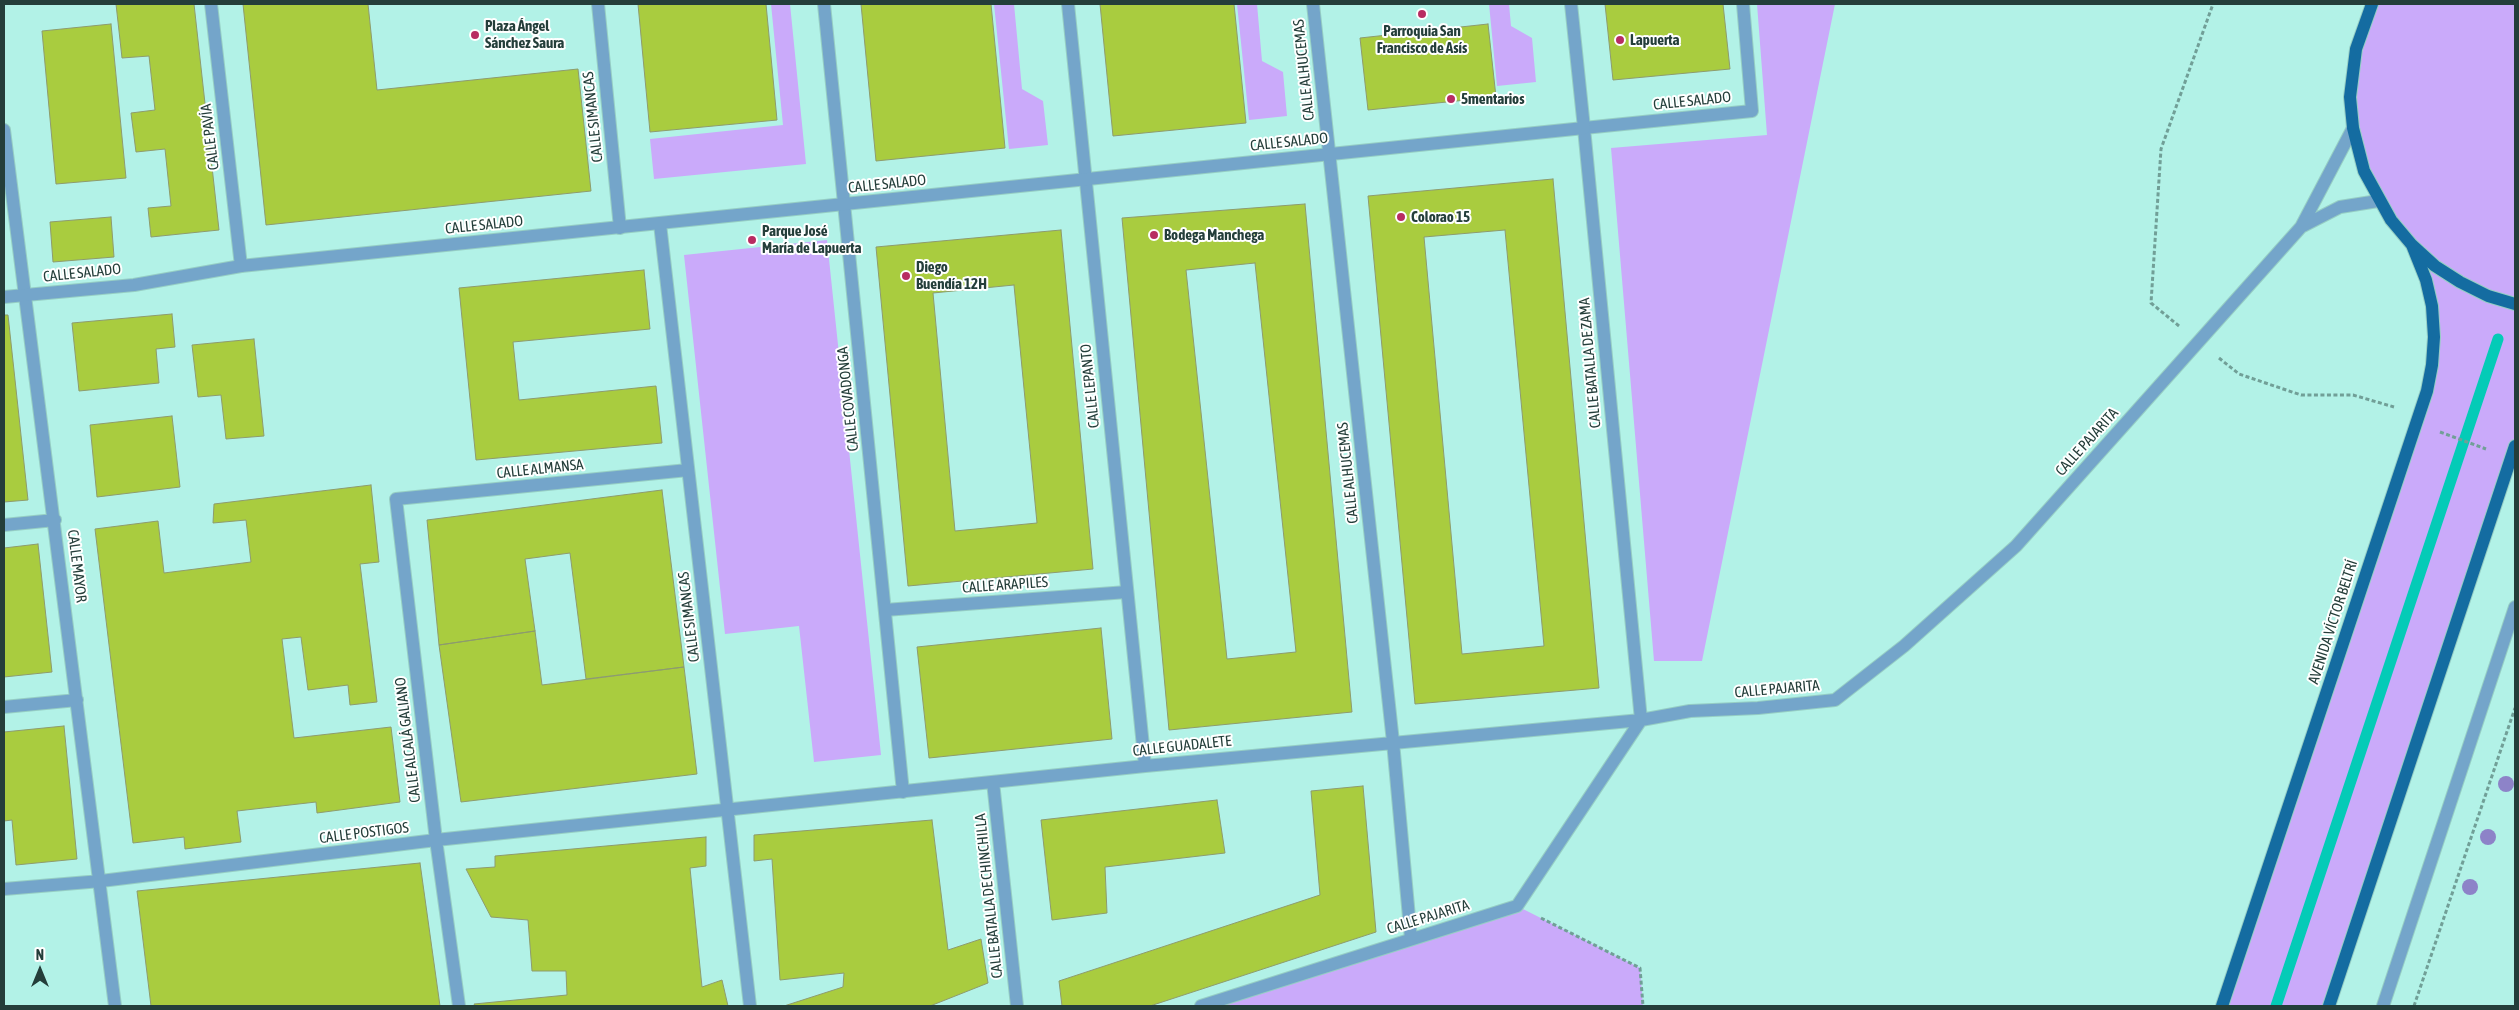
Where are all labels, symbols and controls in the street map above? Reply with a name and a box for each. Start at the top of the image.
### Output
marker: Parroquia San Francisco de Asís [1416,8,1428,20]
place label: Plaza Ángel Sánchez Saura [485,17,564,52]
street label: CALLE ALHUCEMAS [1290,18,1318,122]
place label: Parroquia San Francisco de Asís [1377,22,1467,57]
marker: Plaza Ángel Sánchez Saura [469,29,481,41]
place label: Lapuerta [1630,31,1680,49]
marker: Lapuerta [1614,34,1626,46]
street label: CALLE SIMANCAS [579,71,607,163]
street label: CALLE SALADO [1652,88,1732,114]
place label: 5mentarios [1461,90,1524,108]
marker: 5mentarios [1445,93,1457,105]
street label: CALLE PAVÍA [197,103,223,171]
street label: CALLE SALADO [1249,129,1329,155]
street label: CALLE SALADO [847,171,927,197]
place label: Colorao 15 [1411,208,1470,226]
marker: Colorao 15 [1395,211,1407,223]
street label: CALLE SALADO [444,212,524,238]
place label: Parque José María de Lapuerta [762,222,861,257]
place label: Bodega Manchega [1164,226,1264,244]
marker: Bodega Manchega [1148,229,1160,241]
marker: Parque José María de Lapuerta [746,234,758,246]
place label: Diego Buendía 12H [916,258,987,293]
street label: CALLE SALADO [42,260,122,286]
marker: Diego Buendía 12H [900,270,912,282]
street label: CALLE BATALLA DE ZAMA [1575,297,1605,429]
street label: CALLE LEPANTO [1077,343,1103,429]
street label: CALLE COVADONGA [834,346,862,452]
street label: CALLE PAJARITA [2052,404,2122,480]
street label: CALLE ALHUCEMAS [1334,421,1362,525]
street label: CALLE ALMANSA [496,455,584,483]
street label: CALLE MAYOR [64,529,90,603]
street label: AVENIDA VÍCTOR BELTRÍ [2304,558,2362,686]
street label: CALLE SIMANCAS [675,571,703,663]
street label: CALLE ARAPILES [961,573,1049,597]
street label: CALLE ALCALÁ GALIANO [391,676,425,804]
street label: CALLE PAJARITA [1734,676,1820,702]
street label: CALLE GUADALETE [1132,732,1232,760]
street label: CALLE BATALLA DE CHINCHILLA [971,813,1007,979]
street label: CALLE POSTIGOS [318,819,410,847]
street label: CALLE PAJARITA [1385,896,1471,938]
north arrow [15,945,65,995]
text: N [36,947,44,963]

